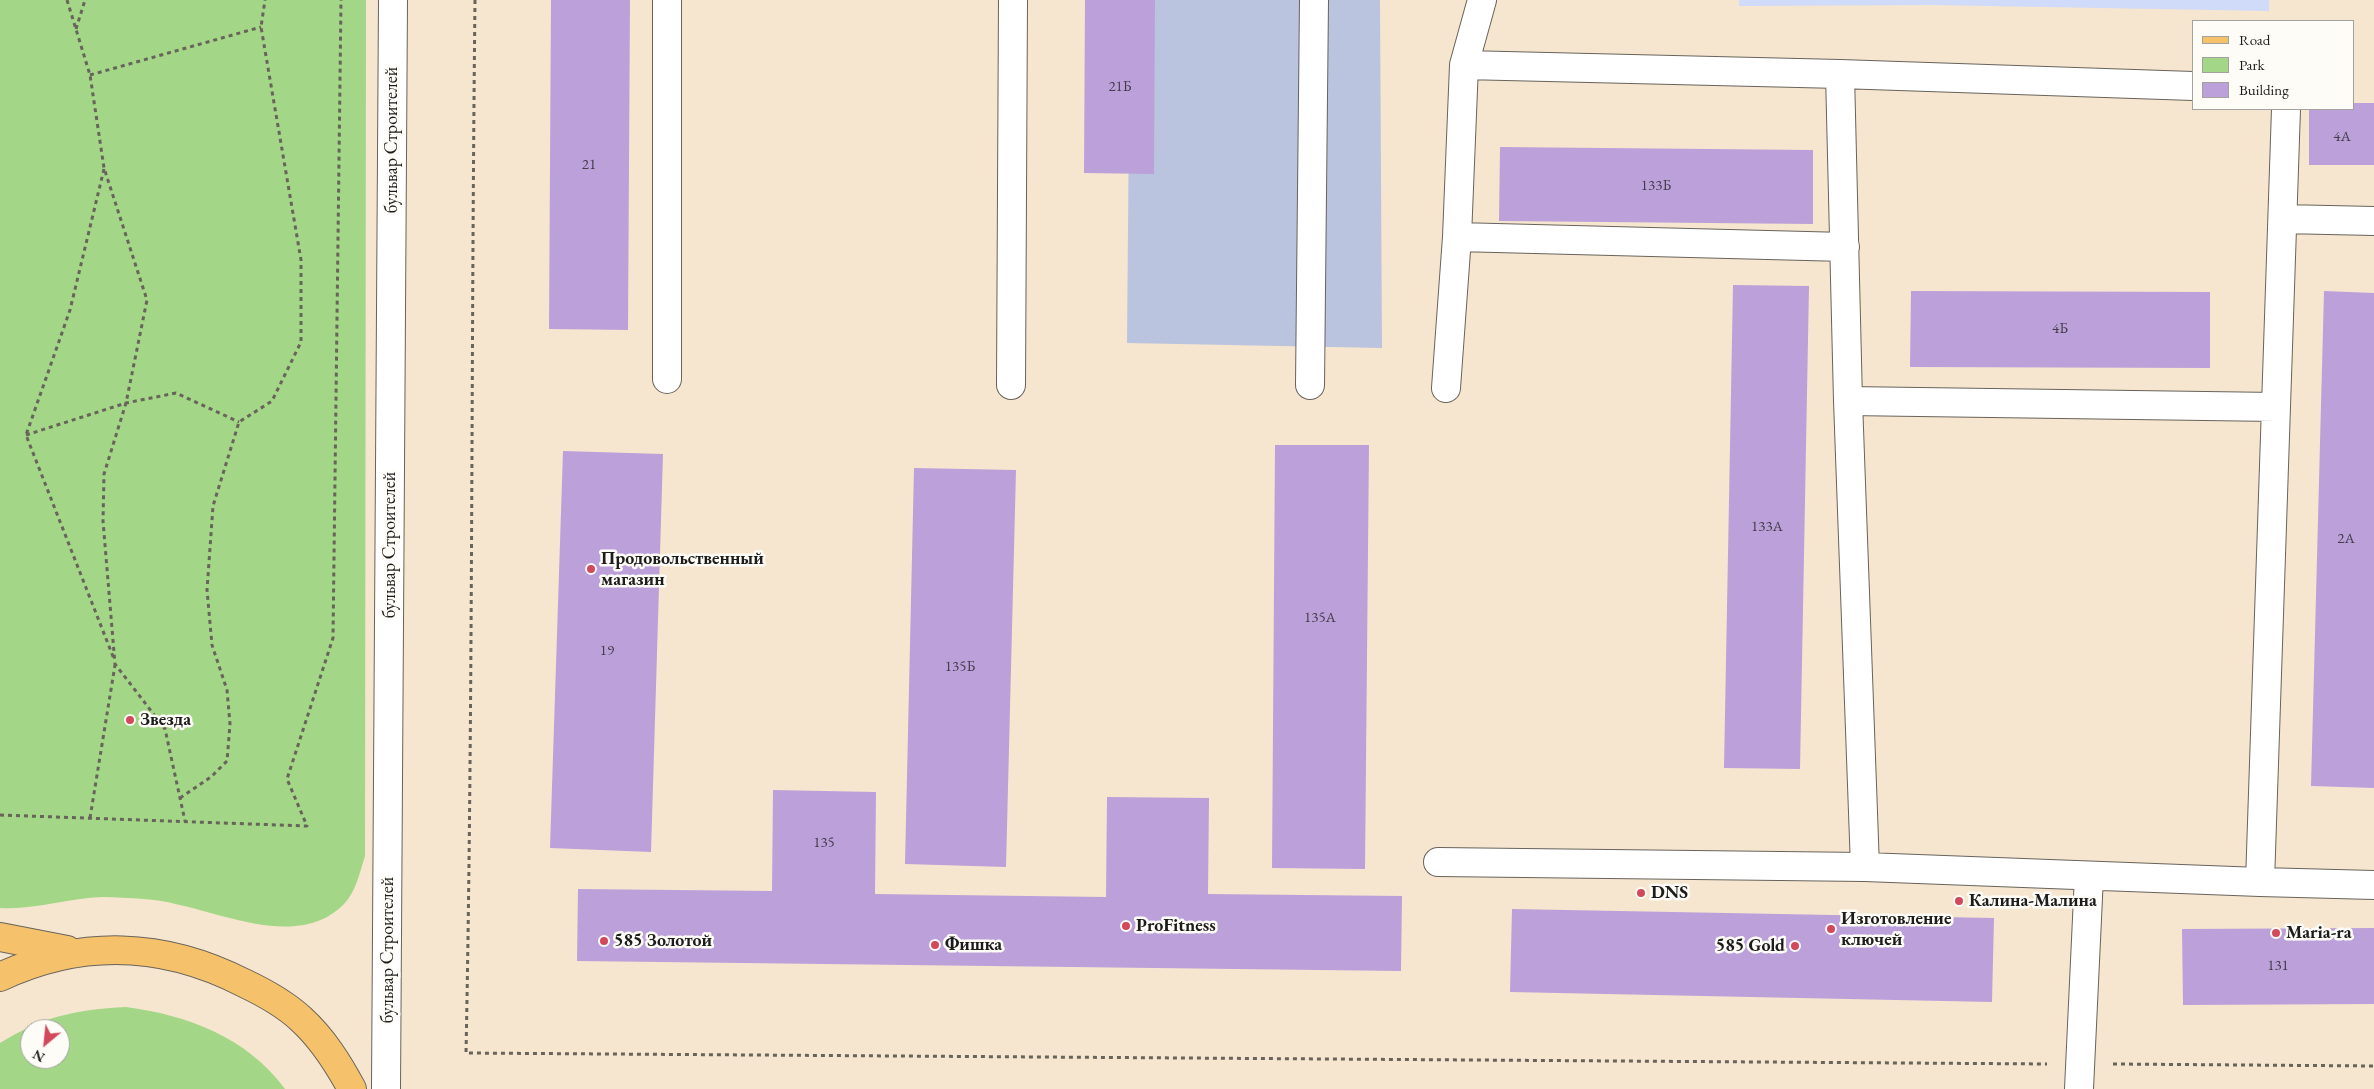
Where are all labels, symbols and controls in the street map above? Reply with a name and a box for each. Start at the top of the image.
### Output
legend [2192,20,2354,110]
text: Road [2239,30,2270,49]
text: Park [2239,55,2265,74]
street label: бульвар Строителей [381,67,403,213]
house number: 21Б [1108,78,1132,96]
text: Building [2239,80,2289,99]
house number: 4А [2333,128,2351,146]
house number: 21 [582,156,596,174]
house number: 133Б [1641,177,1671,195]
house number: 4Б [2052,320,2068,338]
street label: бульвар Строителей [379,472,401,618]
house number: 133А [1751,518,1783,536]
house number: 2А [2337,530,2355,548]
place label: Продовольственный магазин [601,548,764,590]
marker: Продовольственный магазин [585,563,597,575]
house number: 135А [1304,609,1336,627]
house number: 19 [600,642,614,660]
house number: 135Б [945,658,975,676]
place label: Звезда [140,709,191,731]
marker: Звезда [124,714,136,726]
house number: 135 [813,834,835,852]
street label: бульвар Строителей [377,877,399,1023]
place label: DNS [1651,882,1688,904]
marker: DNS [1635,887,1647,899]
place label: Калина-Малина [1969,890,2097,912]
marker: Калина-Малина [1953,895,1965,907]
place label: Изготовление ключей [1841,908,1951,951]
place label: ProFitness [1136,915,1216,937]
marker: ProFitness [1120,920,1132,932]
place label: Maria-ra [2286,922,2352,944]
marker: Изготовление ключей [1825,923,1837,935]
marker: Maria-ra [2270,927,2282,939]
place label: 585 Золотой [614,930,712,952]
place label: Фишка [945,934,1002,956]
marker: 585 Золотой [598,935,610,947]
place label: 585 Gold [1716,935,1785,957]
marker: Фишка [929,939,941,951]
marker: 585 Gold [1789,940,1801,952]
house number: 131 [2267,957,2289,975]
north arrow [20,1019,70,1069]
text: N [29,1046,48,1067]

